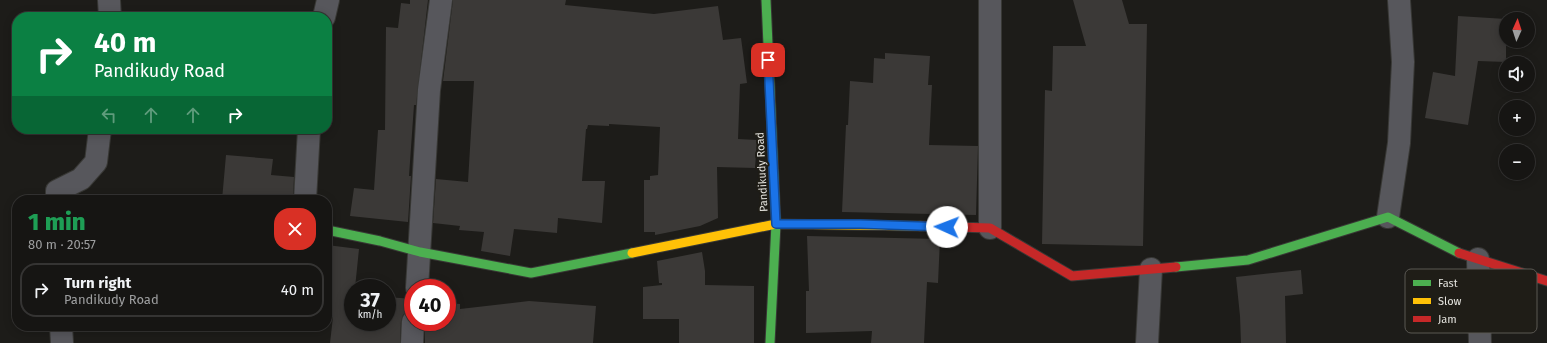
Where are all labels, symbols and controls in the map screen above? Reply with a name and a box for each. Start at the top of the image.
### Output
north arrow [1499,12,1535,48]
map controls [1499,12,1535,180]
text: 40 m [94,26,157,59]
icon: right [28,28,80,80]
pin [751,43,785,77]
icon: arrive [757,49,779,71]
button: sound [1499,56,1535,92]
text: Pandikudy Road [94,60,225,82]
button: + [1499,100,1535,136]
icon: left [98,104,120,126]
icon: ahead [140,104,162,126]
icon: ahead [182,104,204,126]
icon: right [224,104,246,126]
street label: Pandikudy Road [753,132,771,212]
button: − [1499,144,1535,180]
position arrow [926,206,968,248]
text: 1 min [28,208,86,236]
button: close [274,208,316,250]
text: 80 m · 20:57 [28,237,96,252]
legend [1405,269,1537,333]
text: Turn right [64,274,131,292]
text: Fast [1438,277,1458,290]
icon: right [30,279,52,301]
speed limit sign: 40 [404,279,456,331]
text: 40 m [281,281,314,299]
text: 37 [360,288,380,312]
text: Pandikudy Road [64,292,159,307]
text: Slow [1438,295,1462,308]
text: km/h [358,309,382,321]
text: Jam [1438,313,1457,326]

